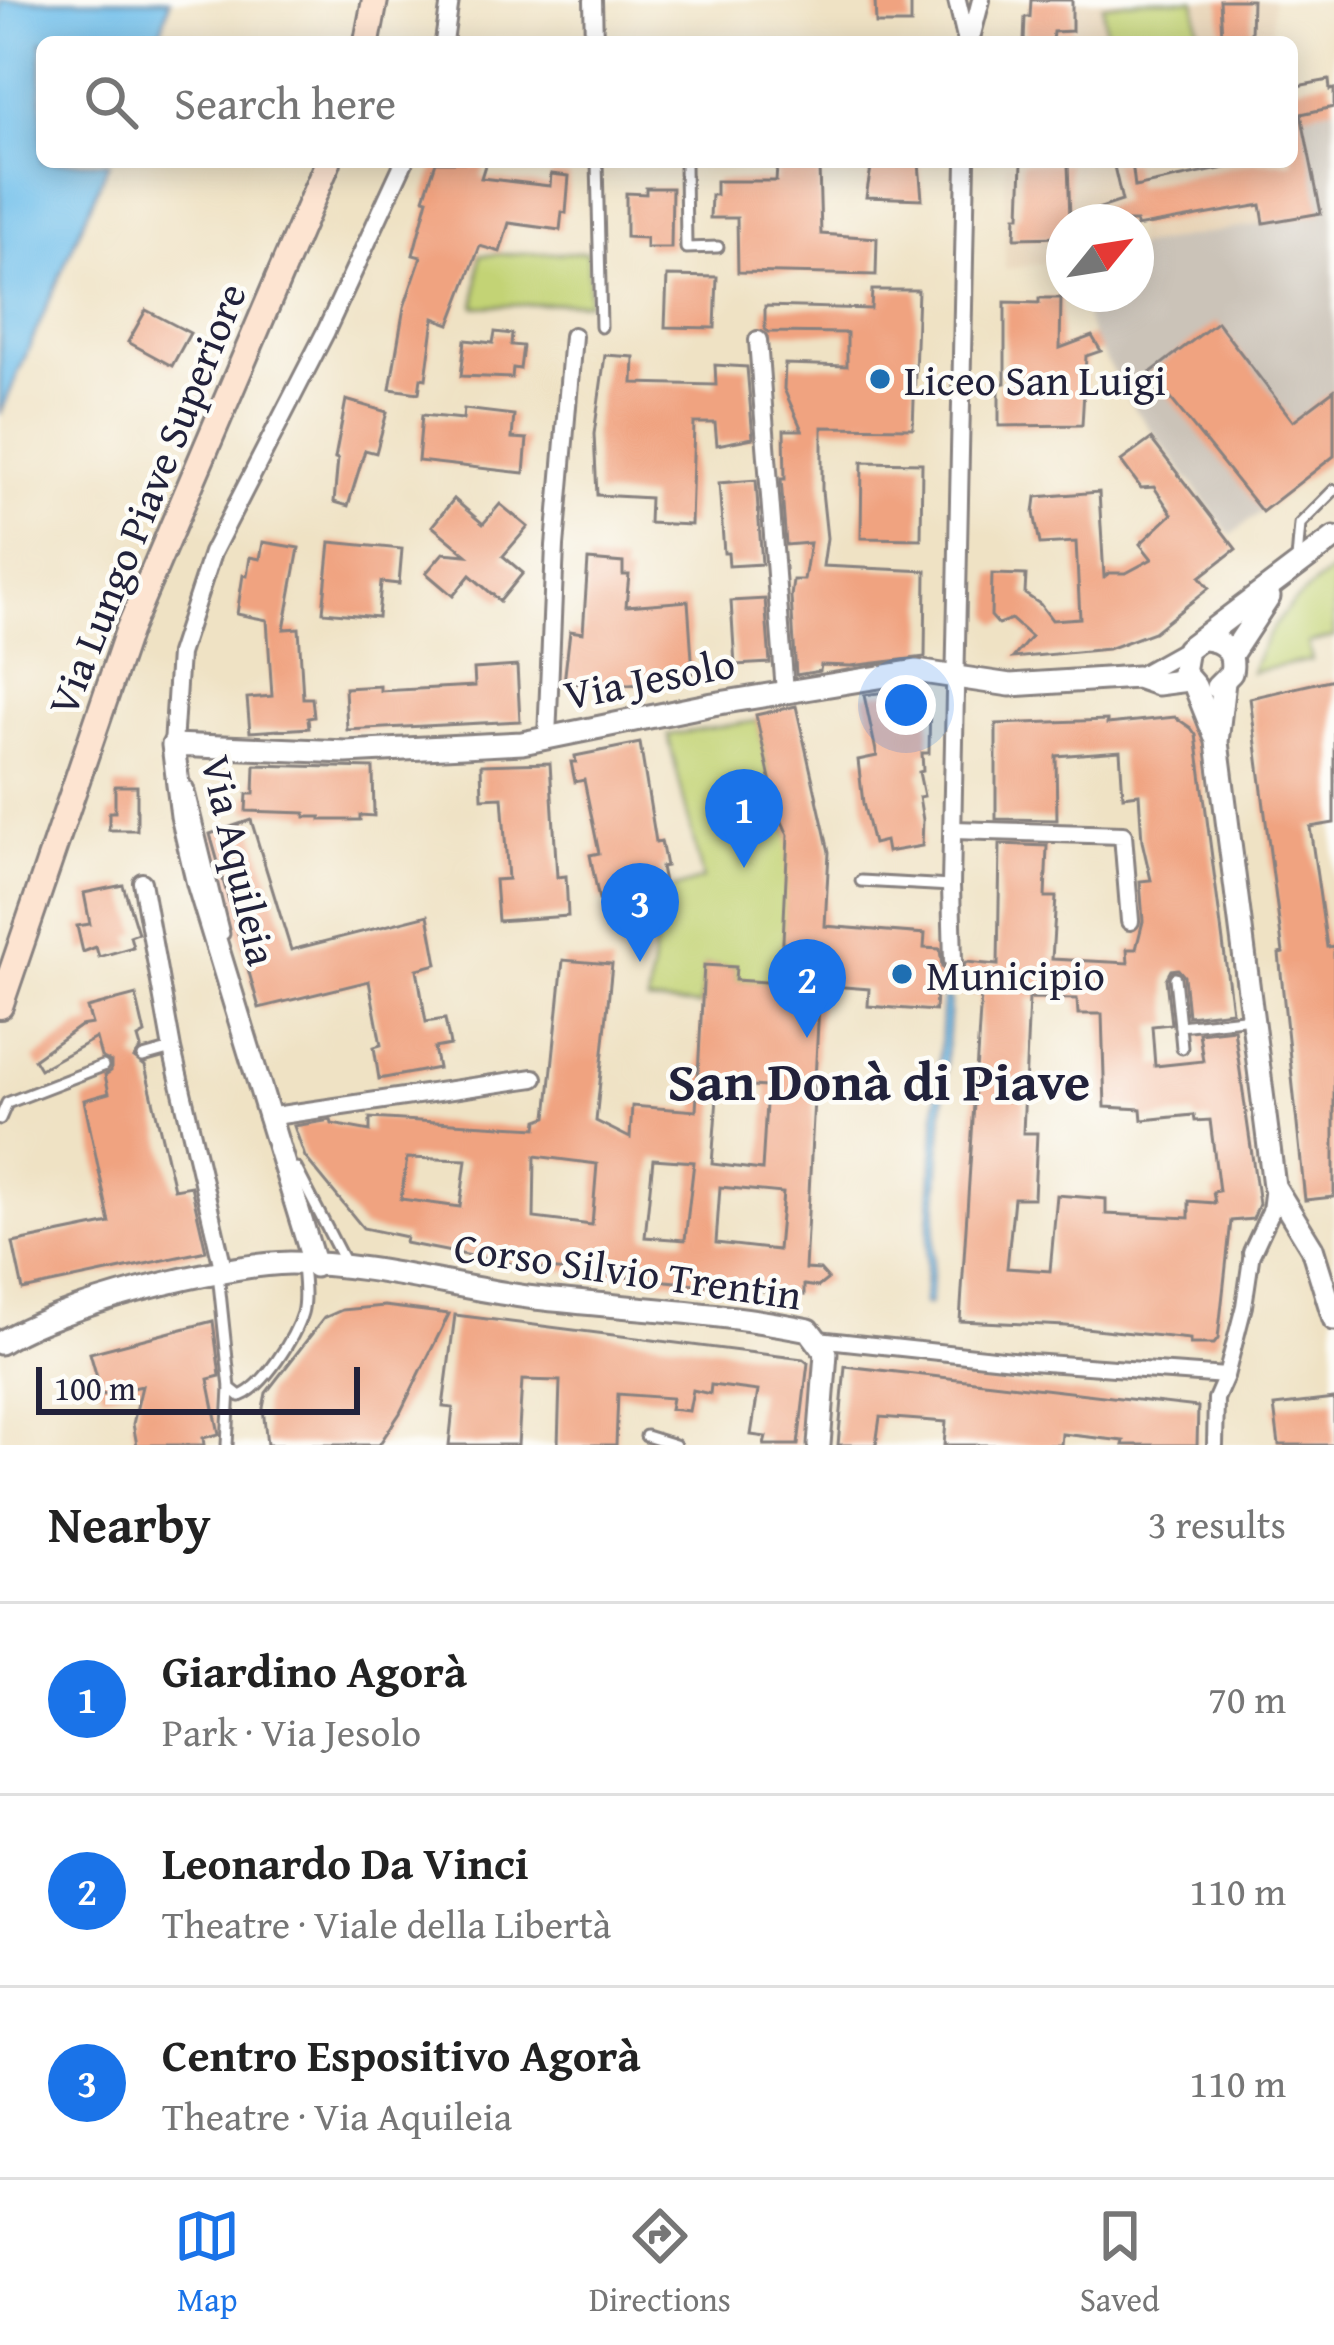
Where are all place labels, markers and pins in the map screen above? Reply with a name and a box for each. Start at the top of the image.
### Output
place label: Liceo San Luigi [904,349,1166,410]
marker: Liceo San Luigi [867,366,893,392]
pin: 1 [705,769,783,868]
pin: 3 [601,863,679,962]
pin: 2 [768,939,846,1038]
place label: Municipio [926,944,1105,1005]
marker: Municipio [889,961,915,987]

